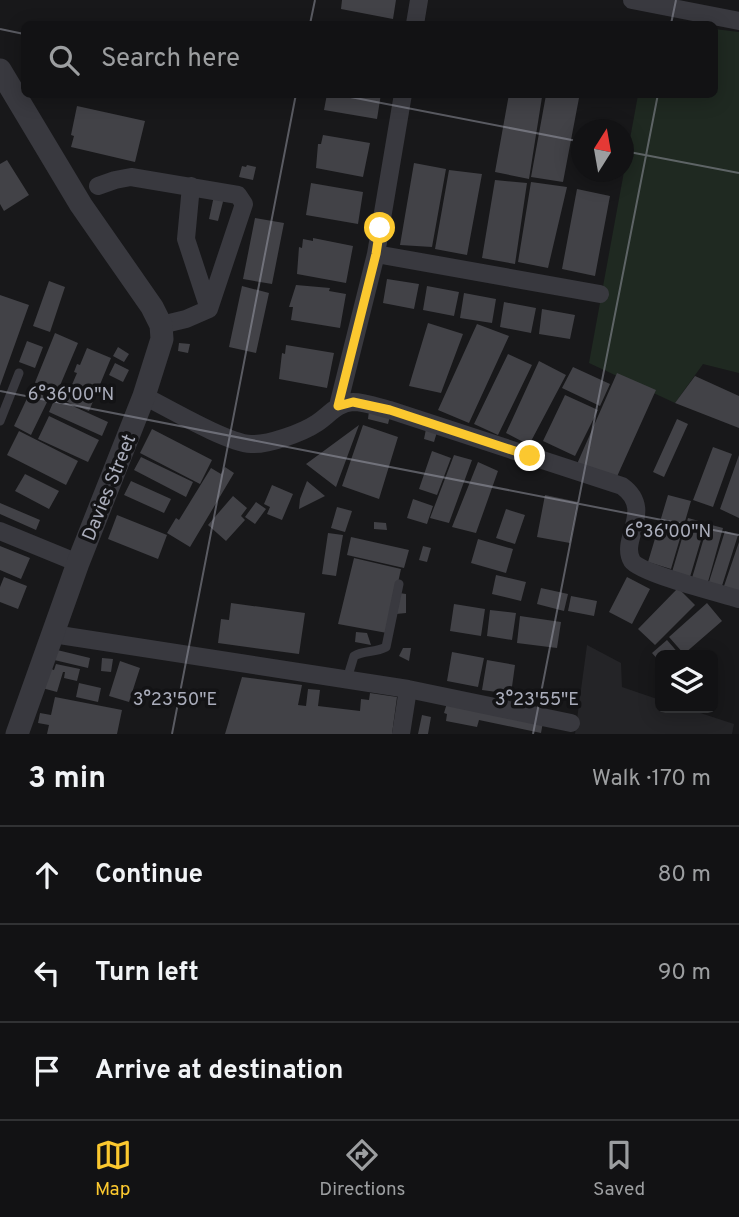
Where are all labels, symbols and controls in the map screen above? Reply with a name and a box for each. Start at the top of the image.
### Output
search box [21,21,718,98]
icon: search [45,41,83,79]
text: Search here [101,43,240,76]
north arrow [571,119,634,182]
route start [364,212,395,243]
text: 6°36'00"N [28,384,114,407]
street label: Davies Street [78,431,142,545]
route end [514,440,545,471]
text: 6°36'00"N [625,521,711,544]
map controls [655,650,718,713]
button: layers [655,650,718,713]
text: 3°23'50"E [133,689,217,712]
text: 3°23'55"E [495,689,579,712]
text: 3 min [28,761,106,798]
text: Walk · 170 m [592,765,711,794]
icon: ahead [28,856,66,894]
text: Continue [95,859,203,892]
text: 80 m [658,861,711,890]
icon: left [28,954,66,992]
text: Turn left [95,957,199,990]
text: 90 m [658,959,711,988]
icon: arrive [28,1052,66,1090]
text: Arrive at destination [95,1055,343,1088]
tab: Map [94,1136,132,1202]
tab: Directions [319,1136,406,1202]
tab: Saved [593,1136,645,1202]

